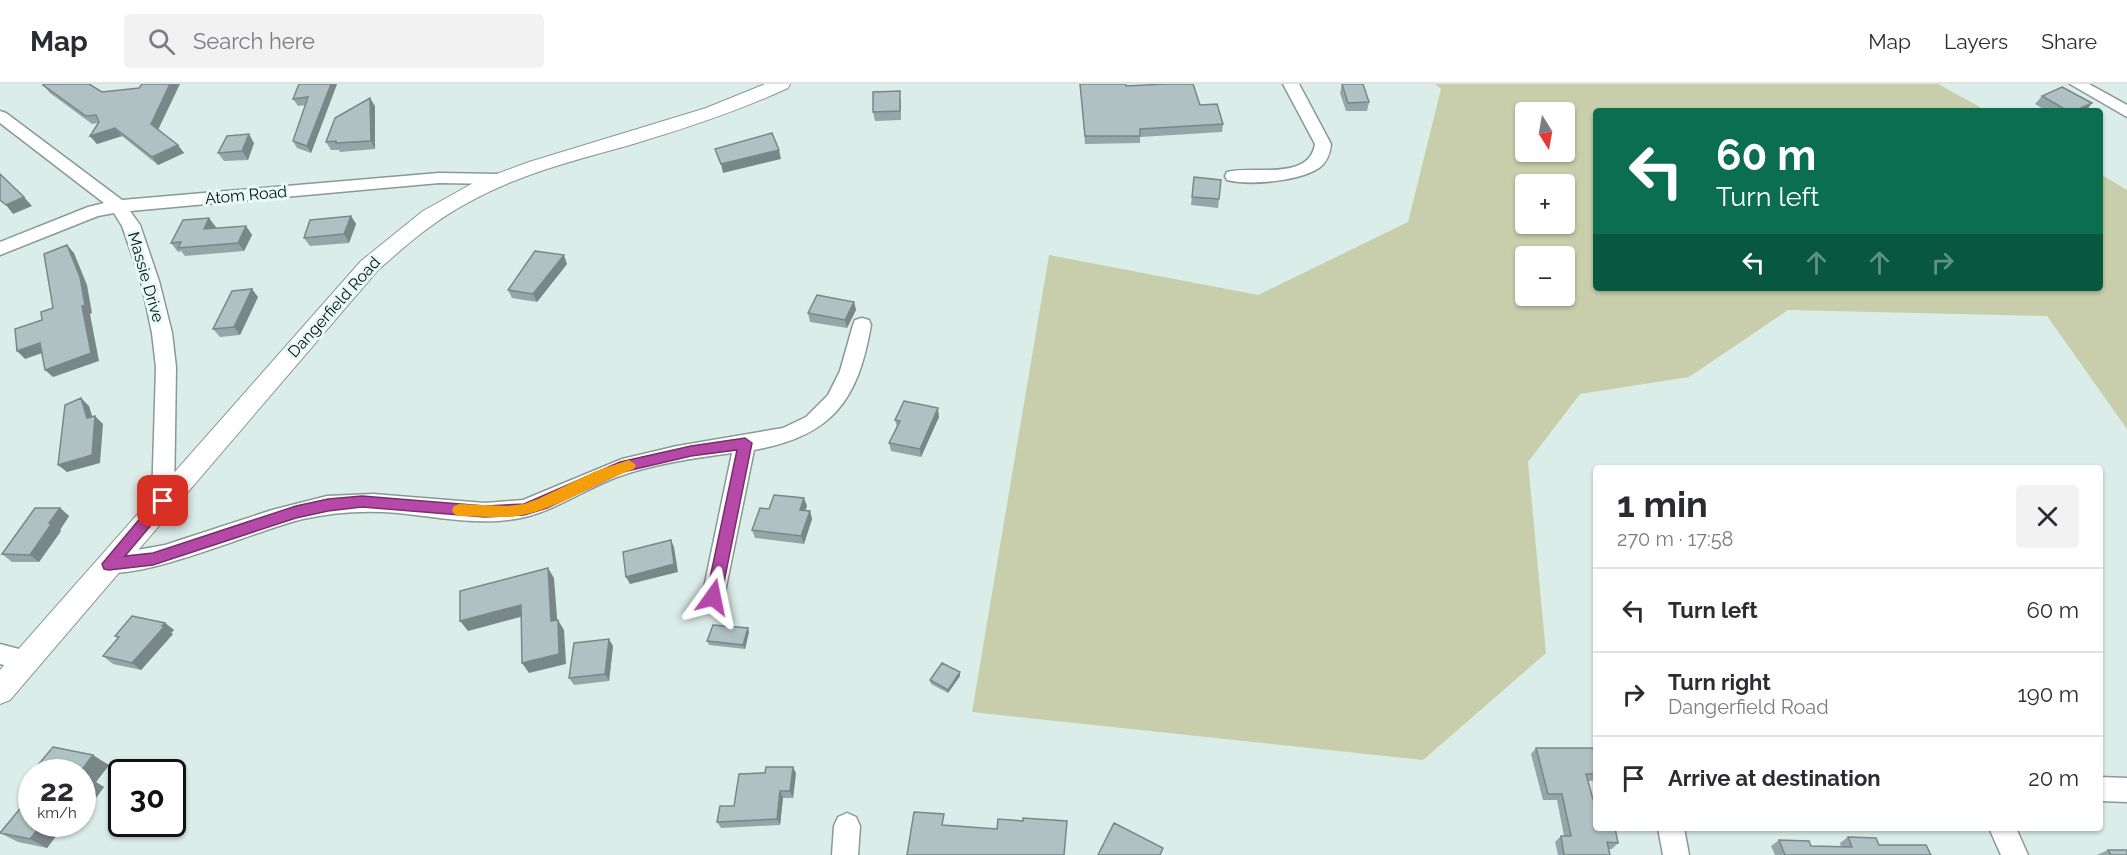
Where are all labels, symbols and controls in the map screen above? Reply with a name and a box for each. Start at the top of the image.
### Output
search box [124,14,544,68]
text: Map [30,25,88,58]
icon: search [145,25,178,58]
text: Search here [193,28,315,54]
text: Map [1868,29,1911,54]
text: Layers [1944,29,2008,54]
text: Share [2041,29,2097,54]
north arrow [1515,102,1575,162]
map controls [1515,102,1575,306]
text: 60 m [1716,131,1816,180]
icon: left [1617,132,1695,210]
button: + [1515,174,1575,234]
text: Turn left [1716,181,1819,212]
street label: Atom Road [204,182,288,208]
street label: Massie Drive [124,230,168,324]
button: − [1515,246,1575,306]
icon: left [1737,246,1770,279]
icon: ahead [1800,246,1833,279]
icon: ahead [1863,246,1896,279]
icon: right [1926,246,1959,279]
street label: Dangerfield Road [284,253,384,361]
pin [137,475,188,526]
text: 1 min [1617,483,1708,525]
icon: arrive [146,484,179,517]
button: close [2016,485,2079,548]
text: 270 m · 17:58 [1617,527,1733,551]
position arrow [681,565,745,629]
icon: left [1617,594,1650,627]
text: Turn left [1668,597,1758,623]
text: 60 m [2026,597,2079,623]
text: Turn right [1668,669,1771,695]
icon: right [1617,678,1650,711]
text: 190 m [2017,681,2079,707]
text: Dangerfield Road [1668,695,1829,719]
speed limit sign: 30 [108,759,186,837]
icon: arrive [1617,762,1650,795]
text: Arrive at destination [1668,765,1881,791]
text: 20 m [2028,765,2079,791]
text: 22 [40,773,74,808]
text: km/h [37,804,77,822]

